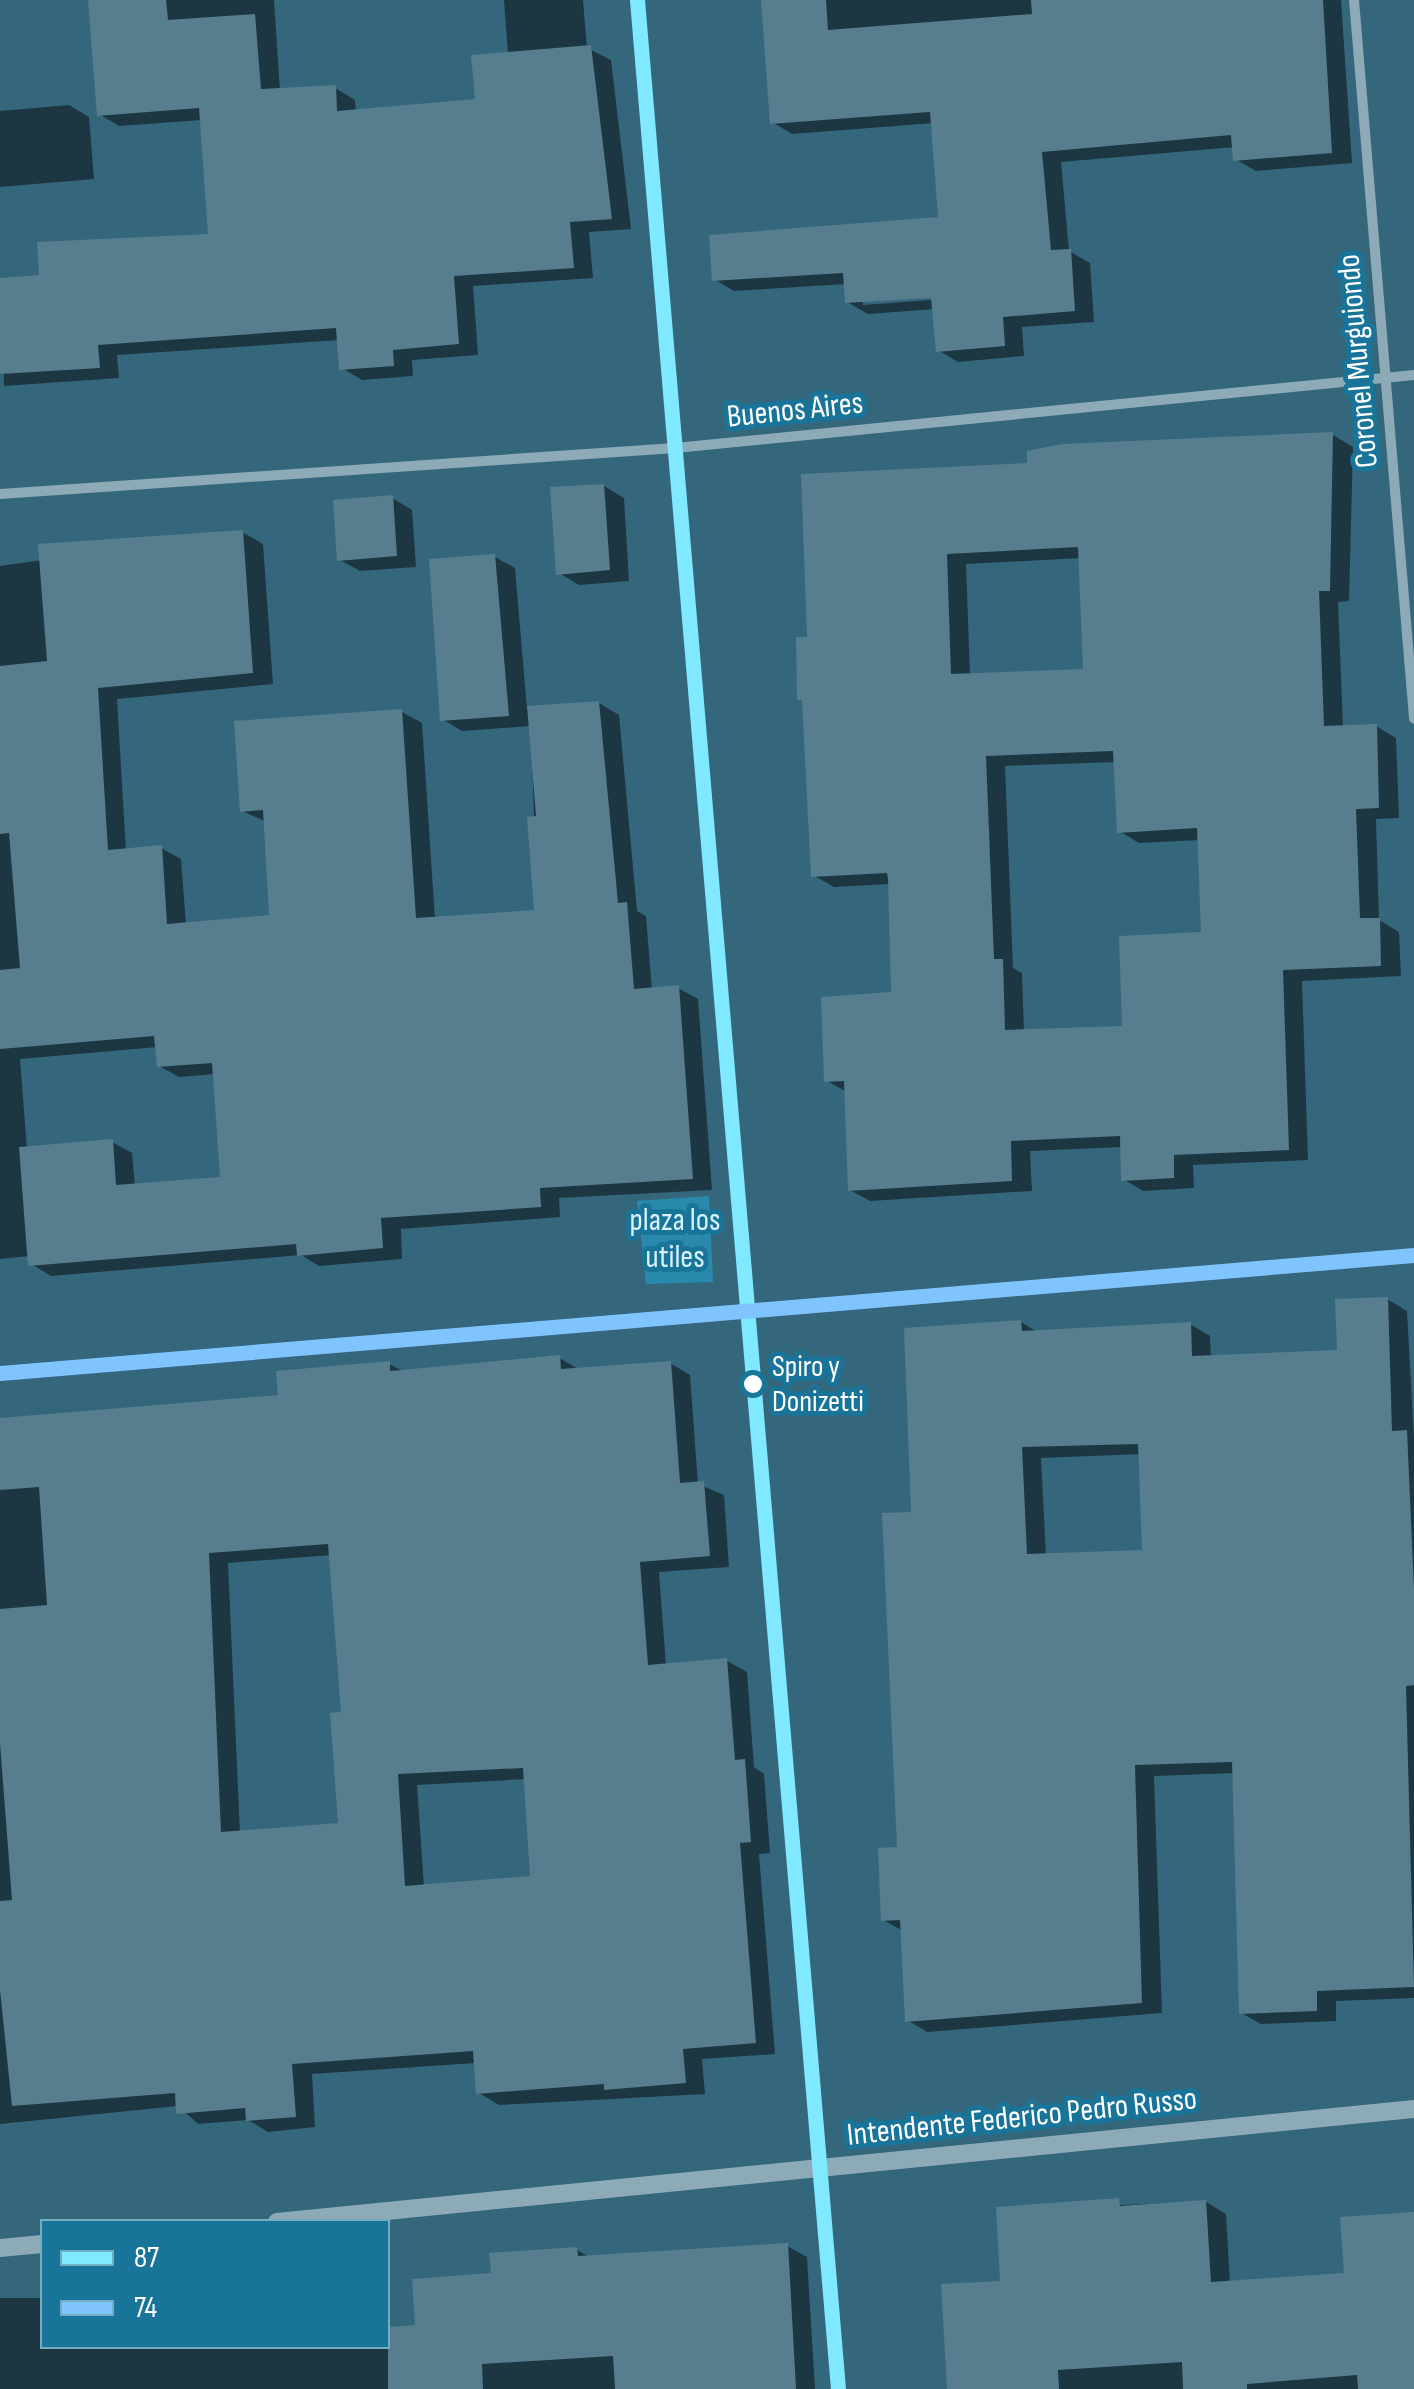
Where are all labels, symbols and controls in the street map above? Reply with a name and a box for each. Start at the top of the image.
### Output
street label: Coronel Murguiondo [1331,253,1387,469]
street label: Buenos Aires [725,385,865,437]
park label: plaza los utiles [629,1203,721,1278]
place label: Spiro y Donizetti [772,1349,864,1420]
marker: Spiro y Donizetti [743,1374,763,1394]
street label: Intendente Federico Pedro Russo [845,2081,1199,2155]
legend [40,2219,390,2349]
text: 87 [134,2240,159,2276]
text: 74 [134,2290,157,2326]

